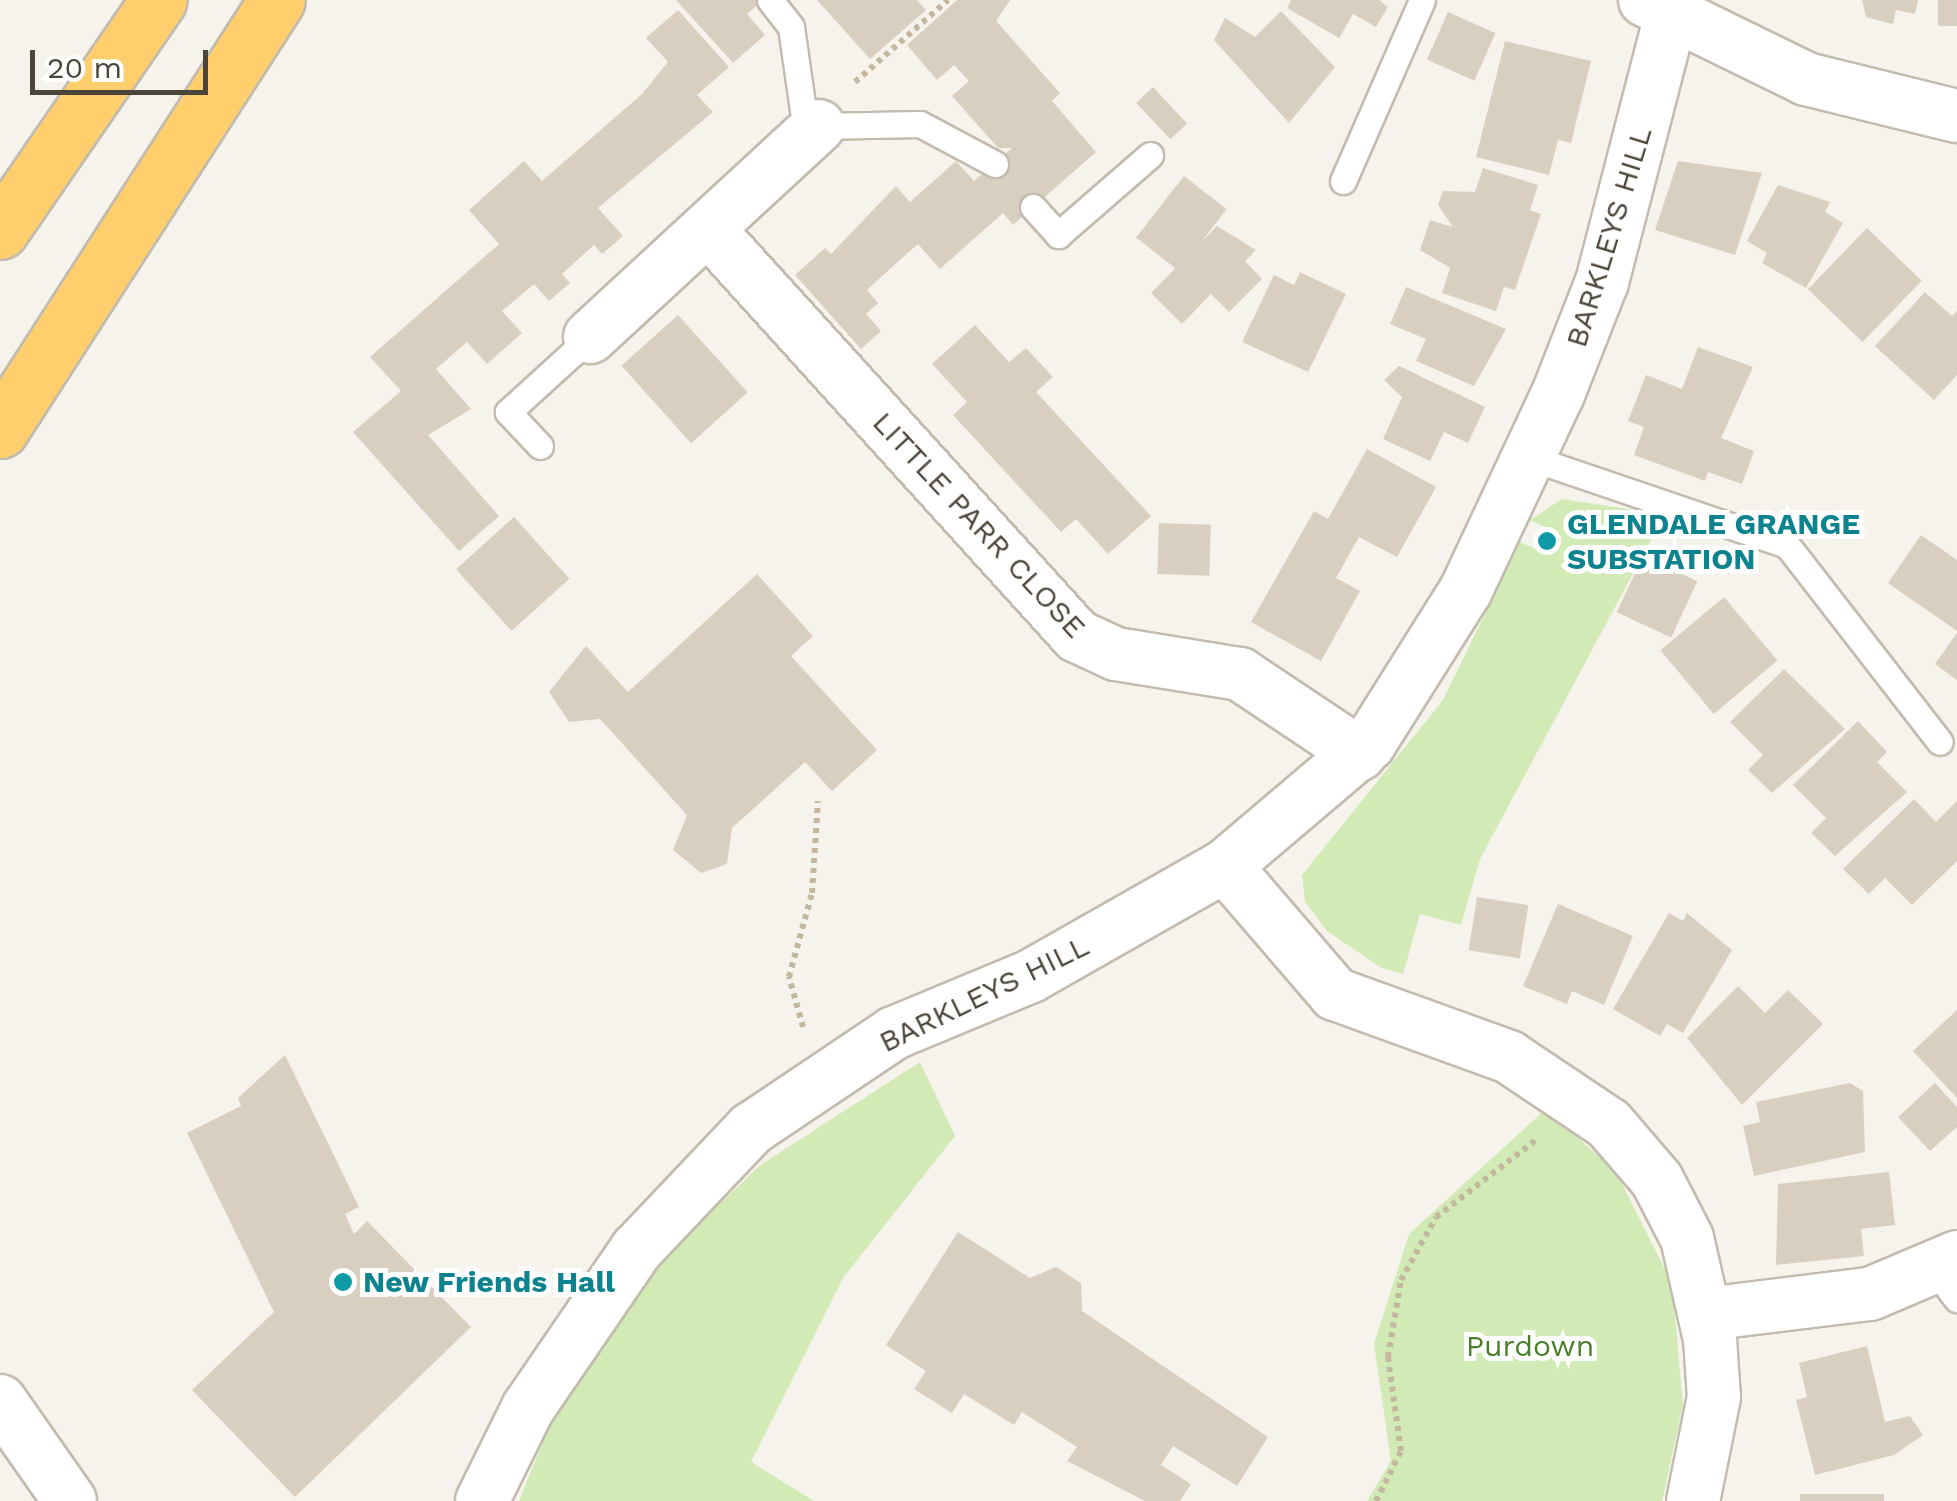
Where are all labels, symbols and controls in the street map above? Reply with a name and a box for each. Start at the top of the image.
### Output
scale bar [35,30,212,92]
text: 20 m [47,50,122,85]
street label: BARKLEYS HILL [1558,122,1660,352]
street label: LITTLE PARR CLOSE [865,405,1093,645]
place label: GLENDALE GRANGE SUBSTATION [1567,506,1860,576]
marker: GLENDALE GRANGE SUBSTATION [1536,530,1558,552]
street label: BARKLEYS HILL [873,928,1095,1060]
place label: New Friends Hall [363,1264,616,1300]
marker: New Friends Hall [332,1271,354,1293]
park label: Purdown [1466,1328,1594,1364]

